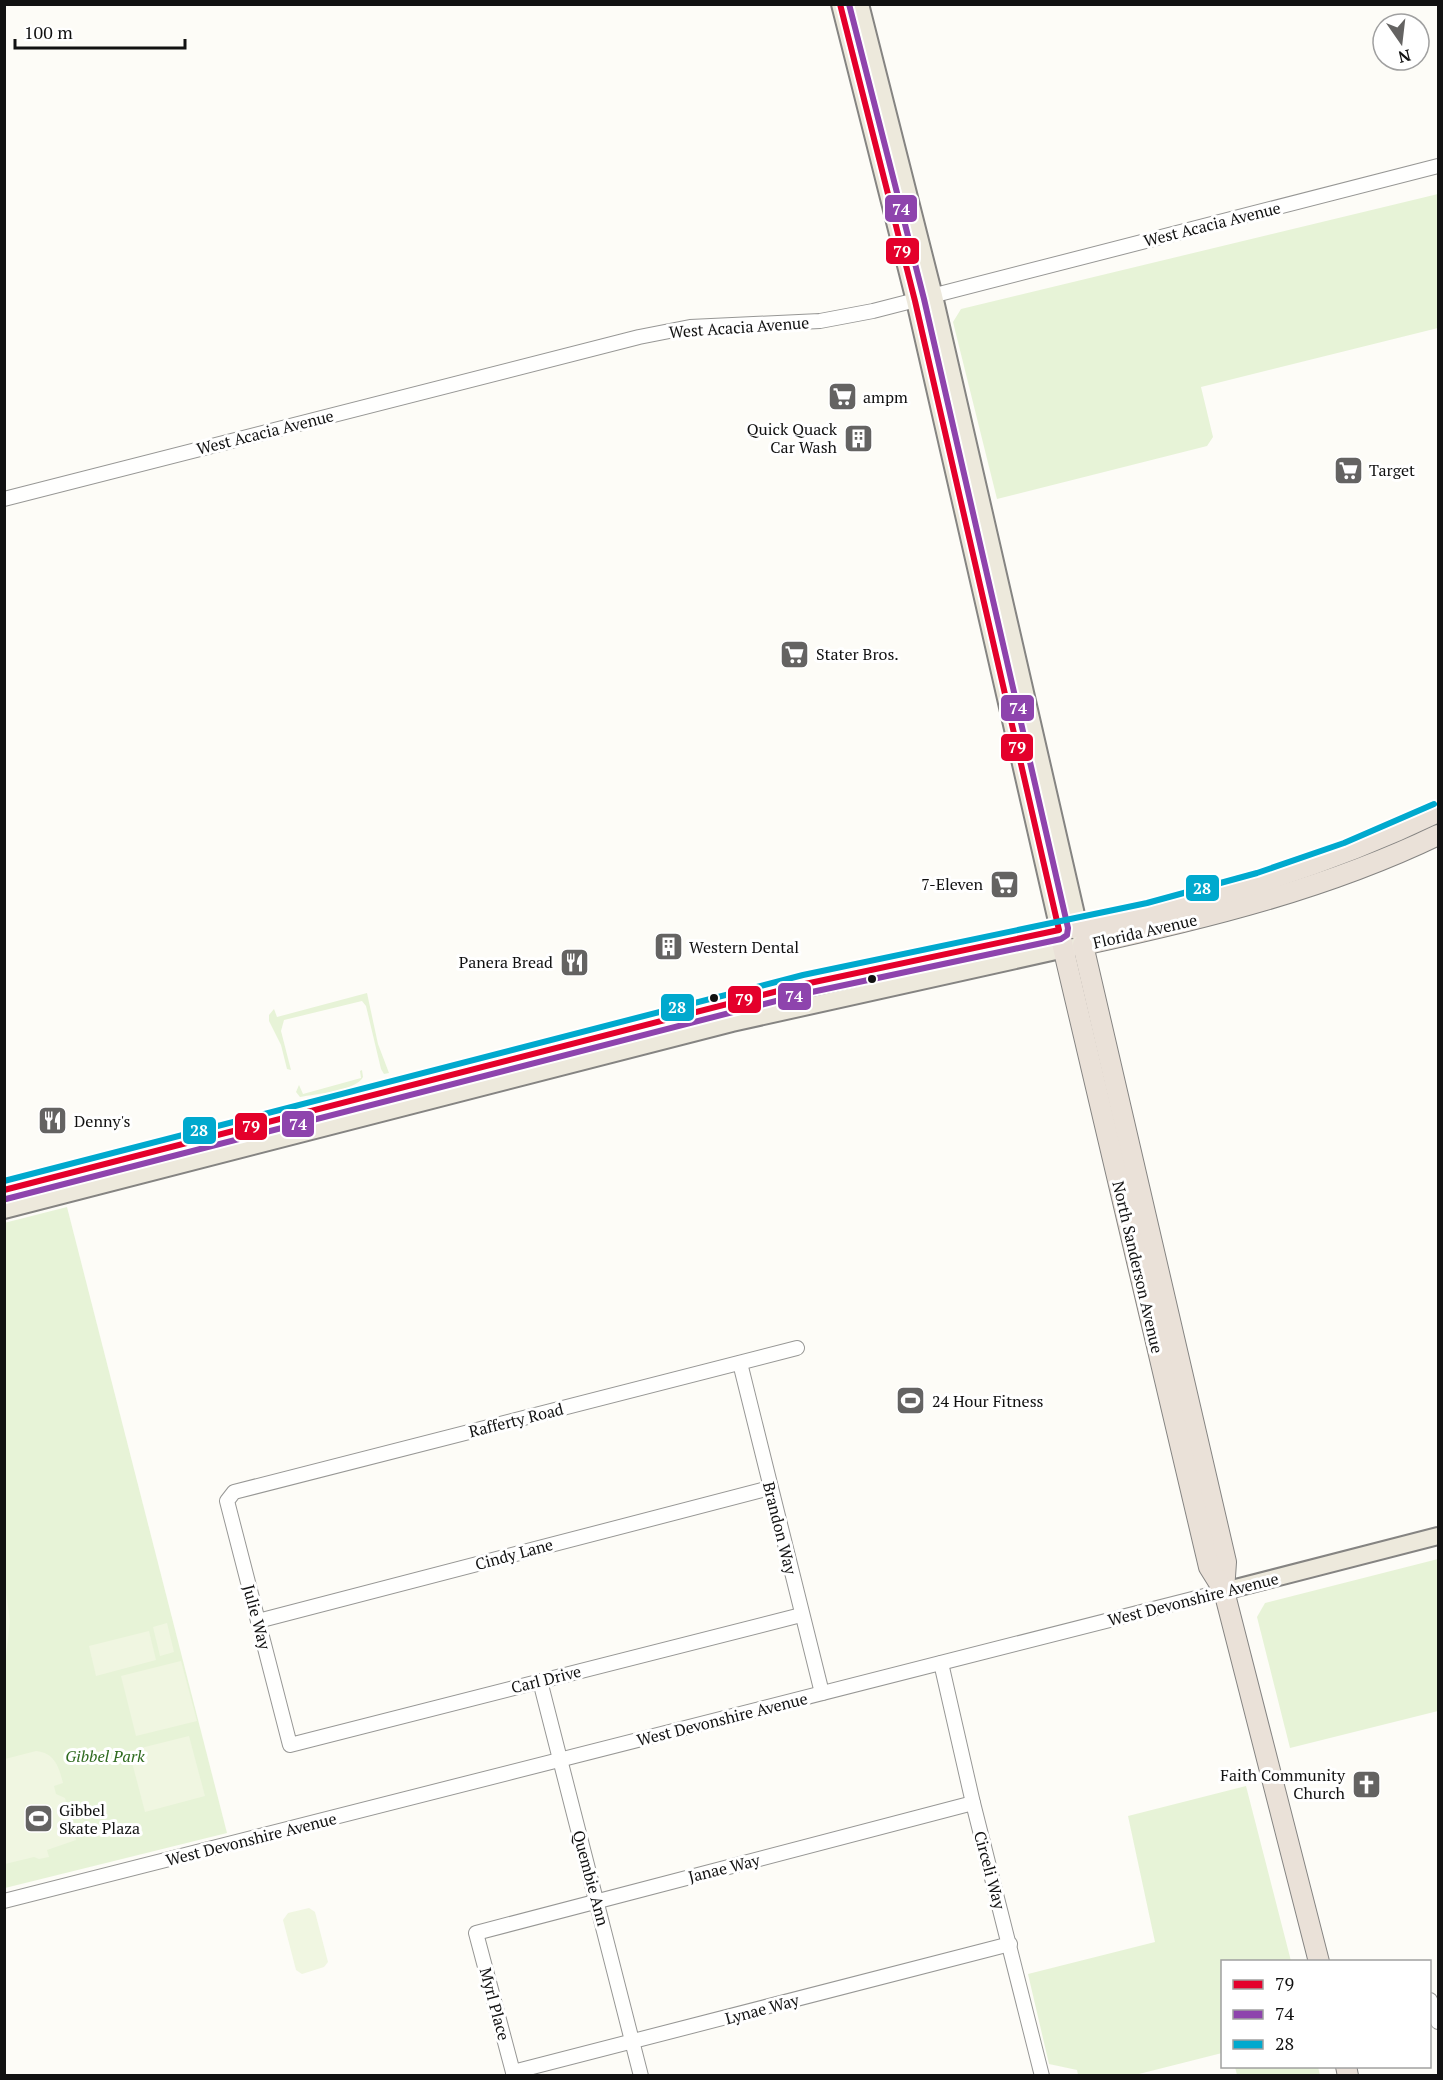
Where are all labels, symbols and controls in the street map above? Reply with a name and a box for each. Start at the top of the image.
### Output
scale bar [15,12,184,50]
north arrow [1371,12,1431,72]
text: 100 m [24,20,73,44]
text: N [1396,44,1413,69]
line badge: 74 [884,194,918,223]
street label: West Acacia Avenue [1141,196,1283,252]
text: 74 [892,198,910,220]
line badge: 79 [885,237,920,265]
text: 79 [893,240,911,262]
street label: West Acacia Avenue [668,311,810,343]
supermarket icon: ampm [826,381,858,413]
place label: ampm [863,386,908,408]
street label: West Acacia Avenue [194,404,336,460]
place label: Quick Quack Car Wash [747,418,838,458]
building icon: Quick Quack Car Wash [842,422,874,454]
supermarket icon: Target [1332,454,1364,486]
place label: Target [1369,459,1415,481]
supermarket icon: Stater Bros. [779,638,811,670]
place label: Stater Bros. [816,643,899,665]
line badge: 74 [1000,694,1035,722]
text: 74 [1009,697,1027,719]
line badge: 79 [1000,733,1034,762]
text: 79 [1008,736,1026,758]
supermarket icon: 7-Eleven [988,868,1020,900]
place label: 7-Eleven [921,873,983,895]
line badge: 28 [1185,874,1220,902]
text: 28 [1193,877,1211,899]
street label: Florida Avenue [1091,908,1199,954]
building icon: Western Dental [652,931,684,963]
place label: Western Dental [689,936,799,958]
restaurant icon: Panera Bread [558,946,590,978]
place label: Panera Bread [459,951,553,973]
unlabelled marker [866,973,878,985]
line badge: 74 [777,982,812,1011]
line badge: 79 [727,985,762,1014]
text: 74 [785,985,803,1007]
text: 79 [735,988,753,1010]
unlabelled marker [708,992,720,1004]
line badge: 28 [660,993,695,1022]
text: 28 [668,996,686,1018]
restaurant icon: Denny's [37,1105,69,1137]
place label: Denny's [74,1110,131,1132]
line badge: 74 [281,1110,315,1138]
line badge: 79 [234,1112,268,1141]
text: 74 [289,1113,307,1135]
text: 79 [242,1115,260,1137]
line badge: 28 [182,1116,217,1145]
text: 28 [190,1119,208,1141]
street label: North Sanderson Avenue [1107,1179,1169,1355]
sports icon: 24 Hour Fitness [895,1385,927,1417]
place label: 24 Hour Fitness [932,1390,1044,1412]
street label: Rafferty Road [466,1398,566,1442]
street label: Brandon Way [758,1479,802,1578]
street label: Cindy Lane [473,1533,555,1575]
street label: West Devonshire Avenue [1105,1567,1281,1631]
street label: Julie Way [238,1582,276,1653]
street label: Carl Drive [509,1660,583,1698]
street label: West Devonshire Avenue [634,1687,810,1751]
park label: Gibbel Park [65,1745,145,1767]
place label: Faith Community Church [1220,1764,1346,1804]
church icon: Faith Community Church [1350,1768,1382,1800]
place label: Gibbel Skate Plaza [59,1799,140,1839]
sports icon: Gibbel Skate Plaza [22,1803,54,1835]
street label: West Devonshire Avenue [163,1807,339,1871]
street label: Quembie Ann [568,1828,614,1929]
street label: Circeli Way [969,1828,1011,1912]
street label: Janae Way [686,1848,763,1888]
legend [1221,1960,1431,2068]
street label: Myrl Place [475,1965,515,2043]
text: 79 [1275,1971,1294,1995]
street label: Lynae Way [723,1988,802,2029]
text: 74 [1275,2001,1295,2025]
text: 28 [1275,2031,1294,2055]

